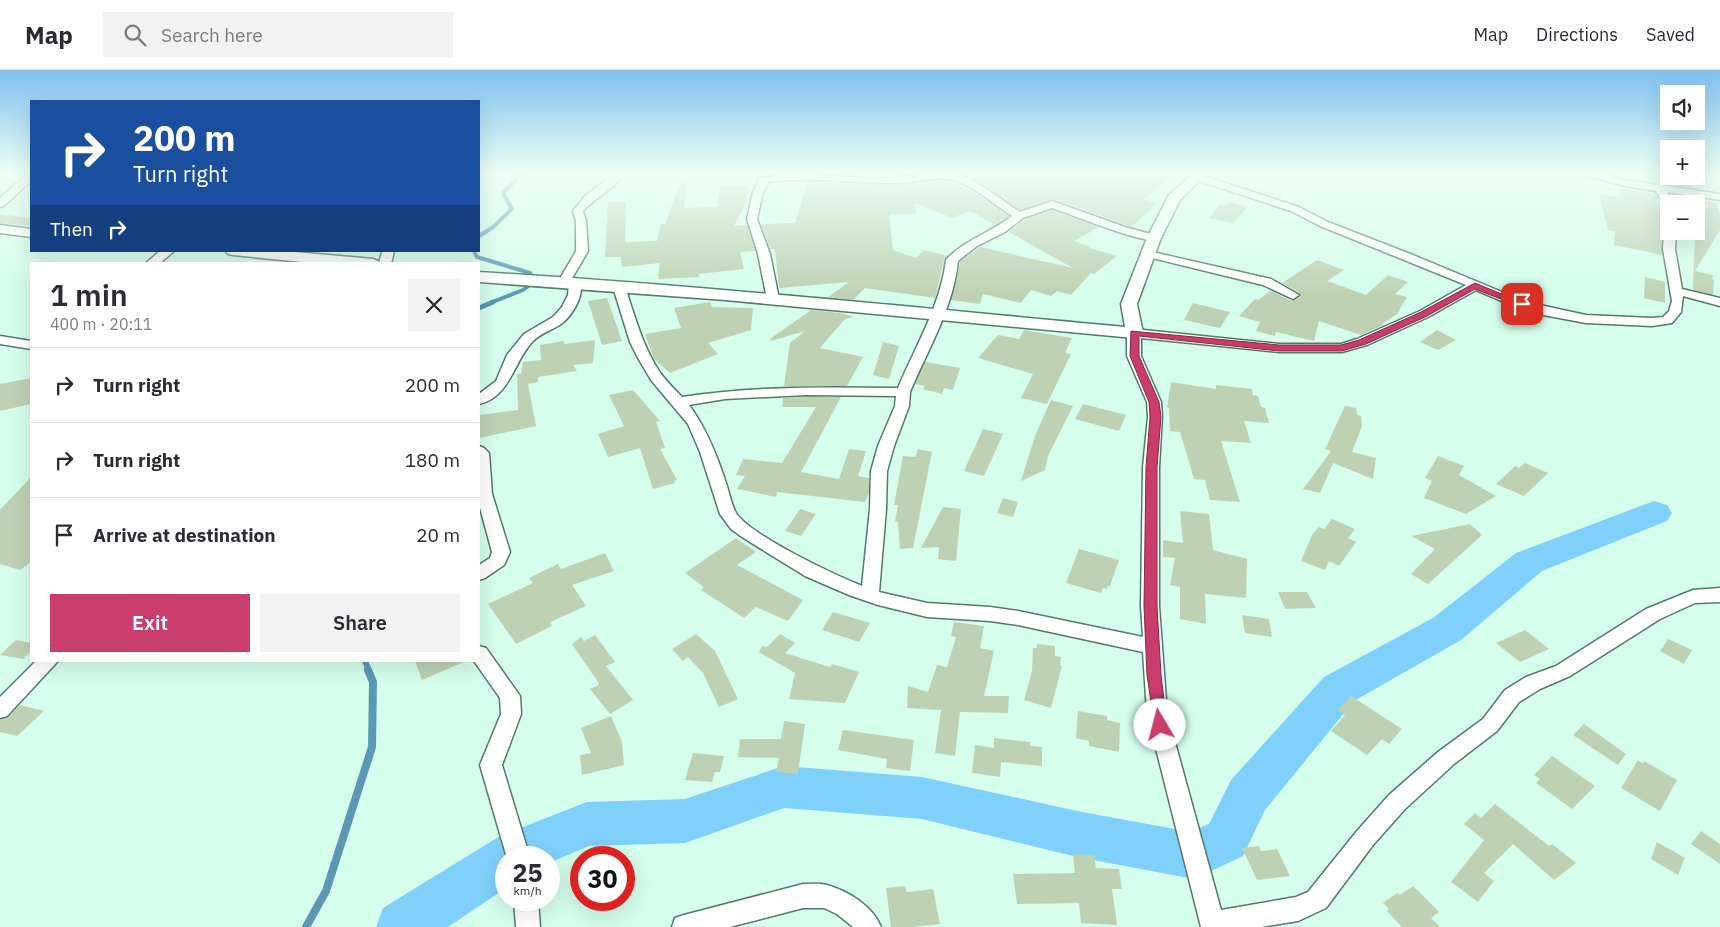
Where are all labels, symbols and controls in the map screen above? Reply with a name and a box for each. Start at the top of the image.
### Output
search box [103,12,453,57]
text: Map [25,19,73,51]
icon: search [121,21,149,49]
text: Search here [161,23,263,47]
text: Map [1473,23,1508,46]
text: Directions [1536,23,1618,46]
text: Saved [1646,23,1695,46]
map controls [1660,85,1705,240]
button: sound [1660,85,1705,130]
text: 200 m [133,115,236,161]
icon: right [50,120,115,185]
button: + [1660,140,1705,185]
text: Turn right [133,159,228,188]
button: − [1660,195,1705,240]
icon: right [103,215,131,243]
text: Then [50,217,93,241]
text: 1 min [50,275,128,314]
button: close [408,279,460,331]
pin [1501,283,1543,325]
icon: arrive [1508,290,1536,318]
text: 400 m · 20:11 [50,314,152,334]
icon: right [50,371,78,399]
text: Turn right [93,373,180,397]
text: 200 m [405,373,460,397]
icon: right [50,446,78,474]
text: Turn right [93,448,180,472]
text: 180 m [405,448,460,472]
icon: arrive [50,521,78,549]
text: Arrive at destination [93,523,276,547]
text: 20 m [416,523,460,547]
button: Exit [50,594,250,652]
button: Share [260,594,460,652]
position arrow [1133,698,1185,750]
speed limit sign: 30 [570,846,635,911]
text: 25 [512,856,543,889]
text: km/h [513,883,542,898]

